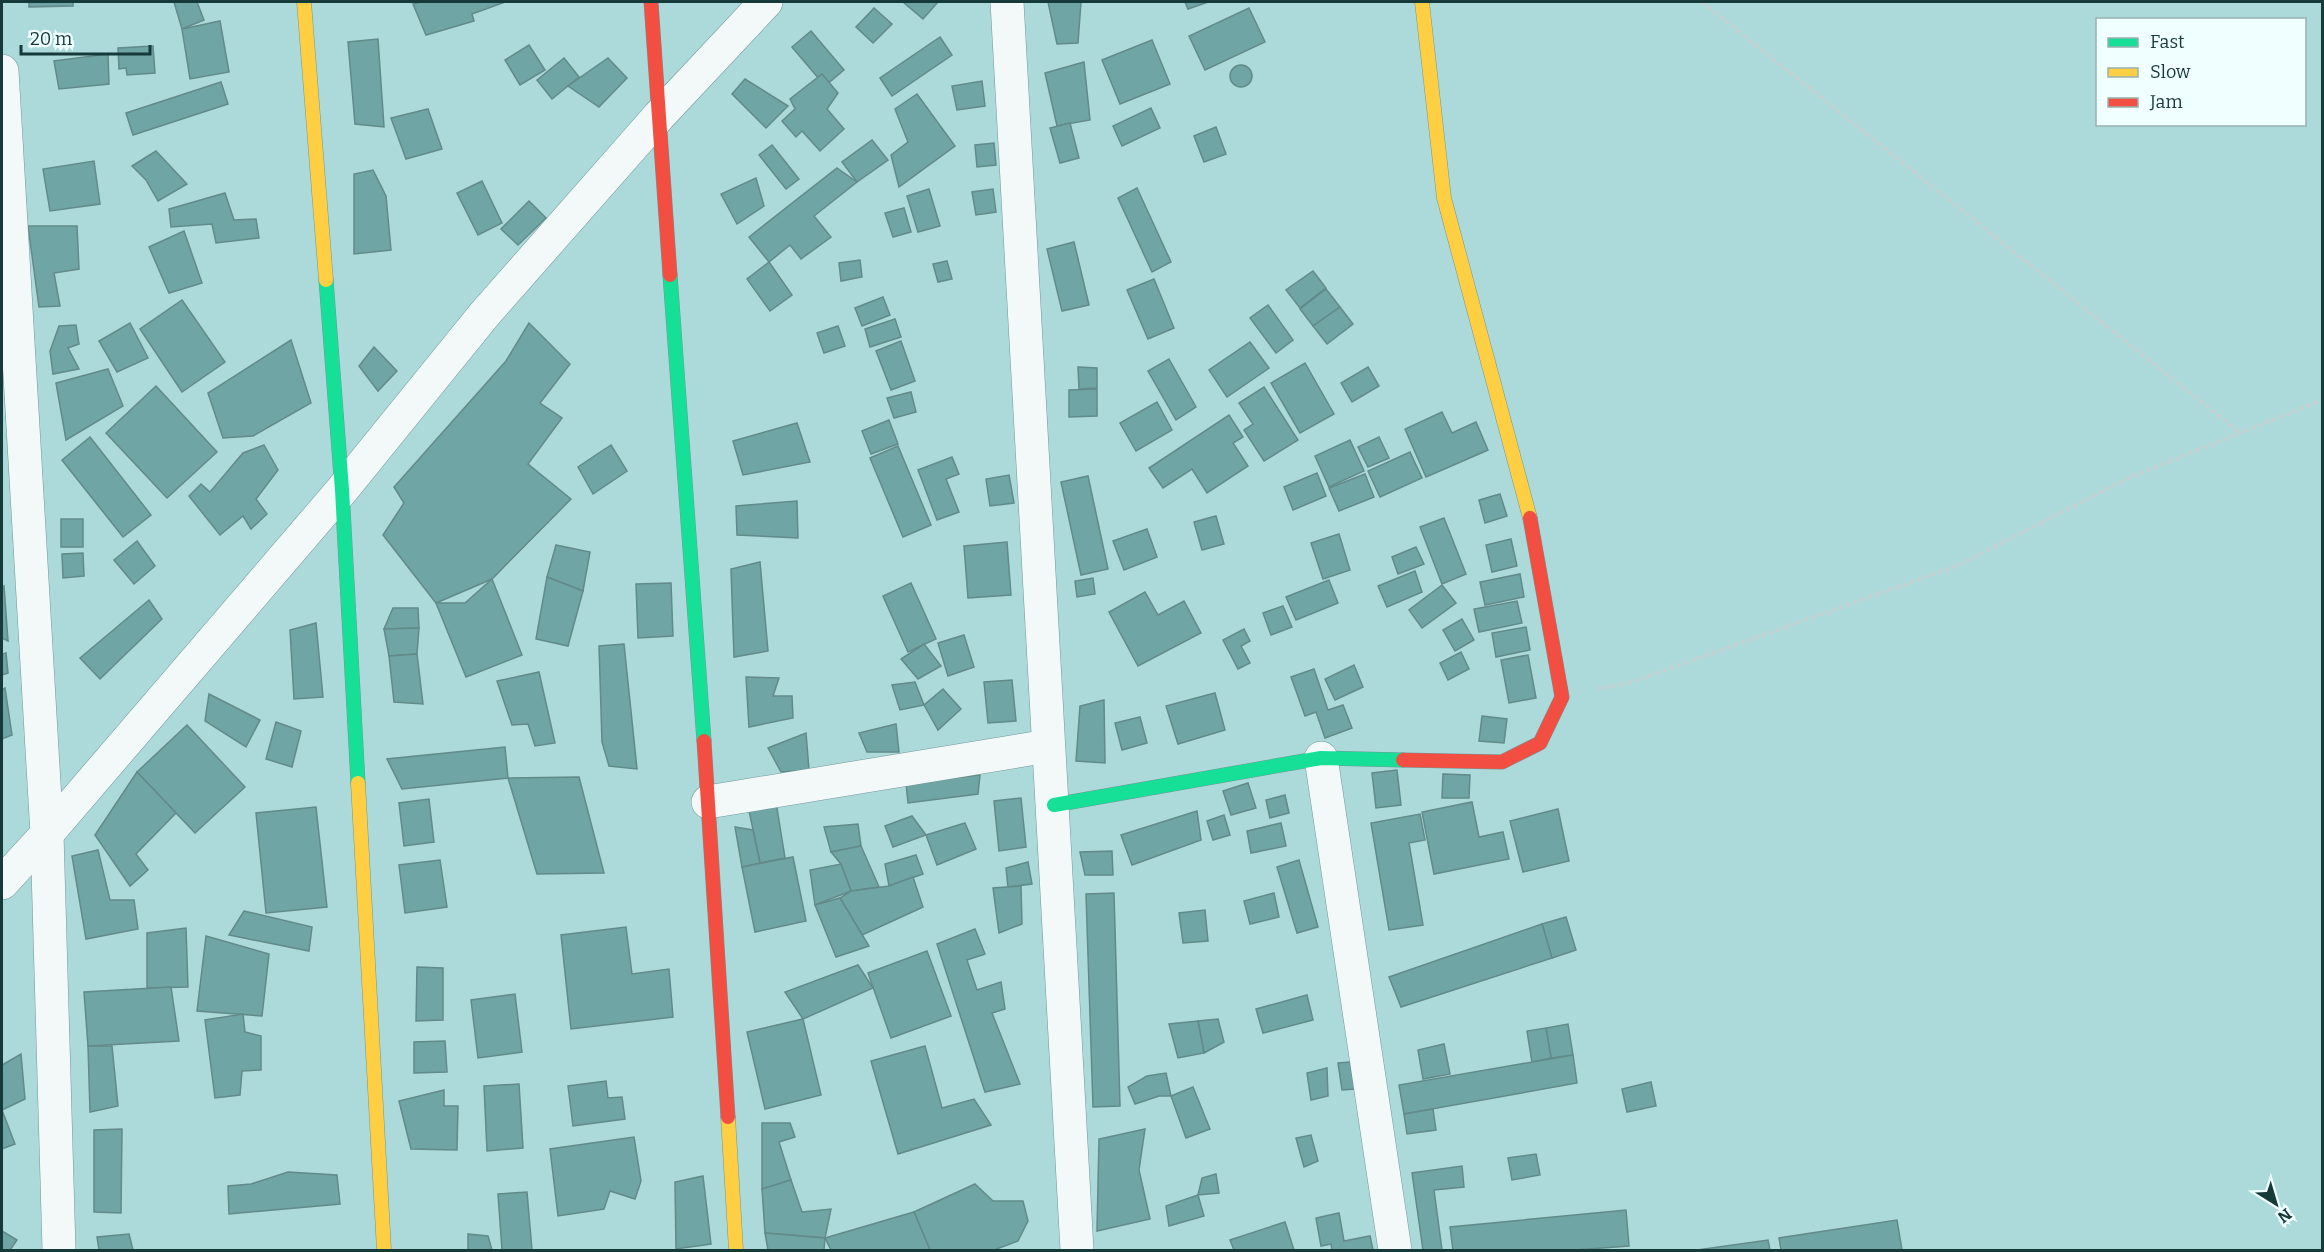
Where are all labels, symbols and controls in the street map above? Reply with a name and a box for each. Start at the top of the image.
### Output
scale bar [21,18,150,56]
legend [2096,18,2306,126]
text: 20 m [30,28,72,50]
text: Fast [2150,31,2185,53]
text: Slow [2150,61,2191,83]
text: Jam [2149,91,2183,113]
north arrow [2246,1174,2306,1234]
text: N [2274,1204,2295,1227]

